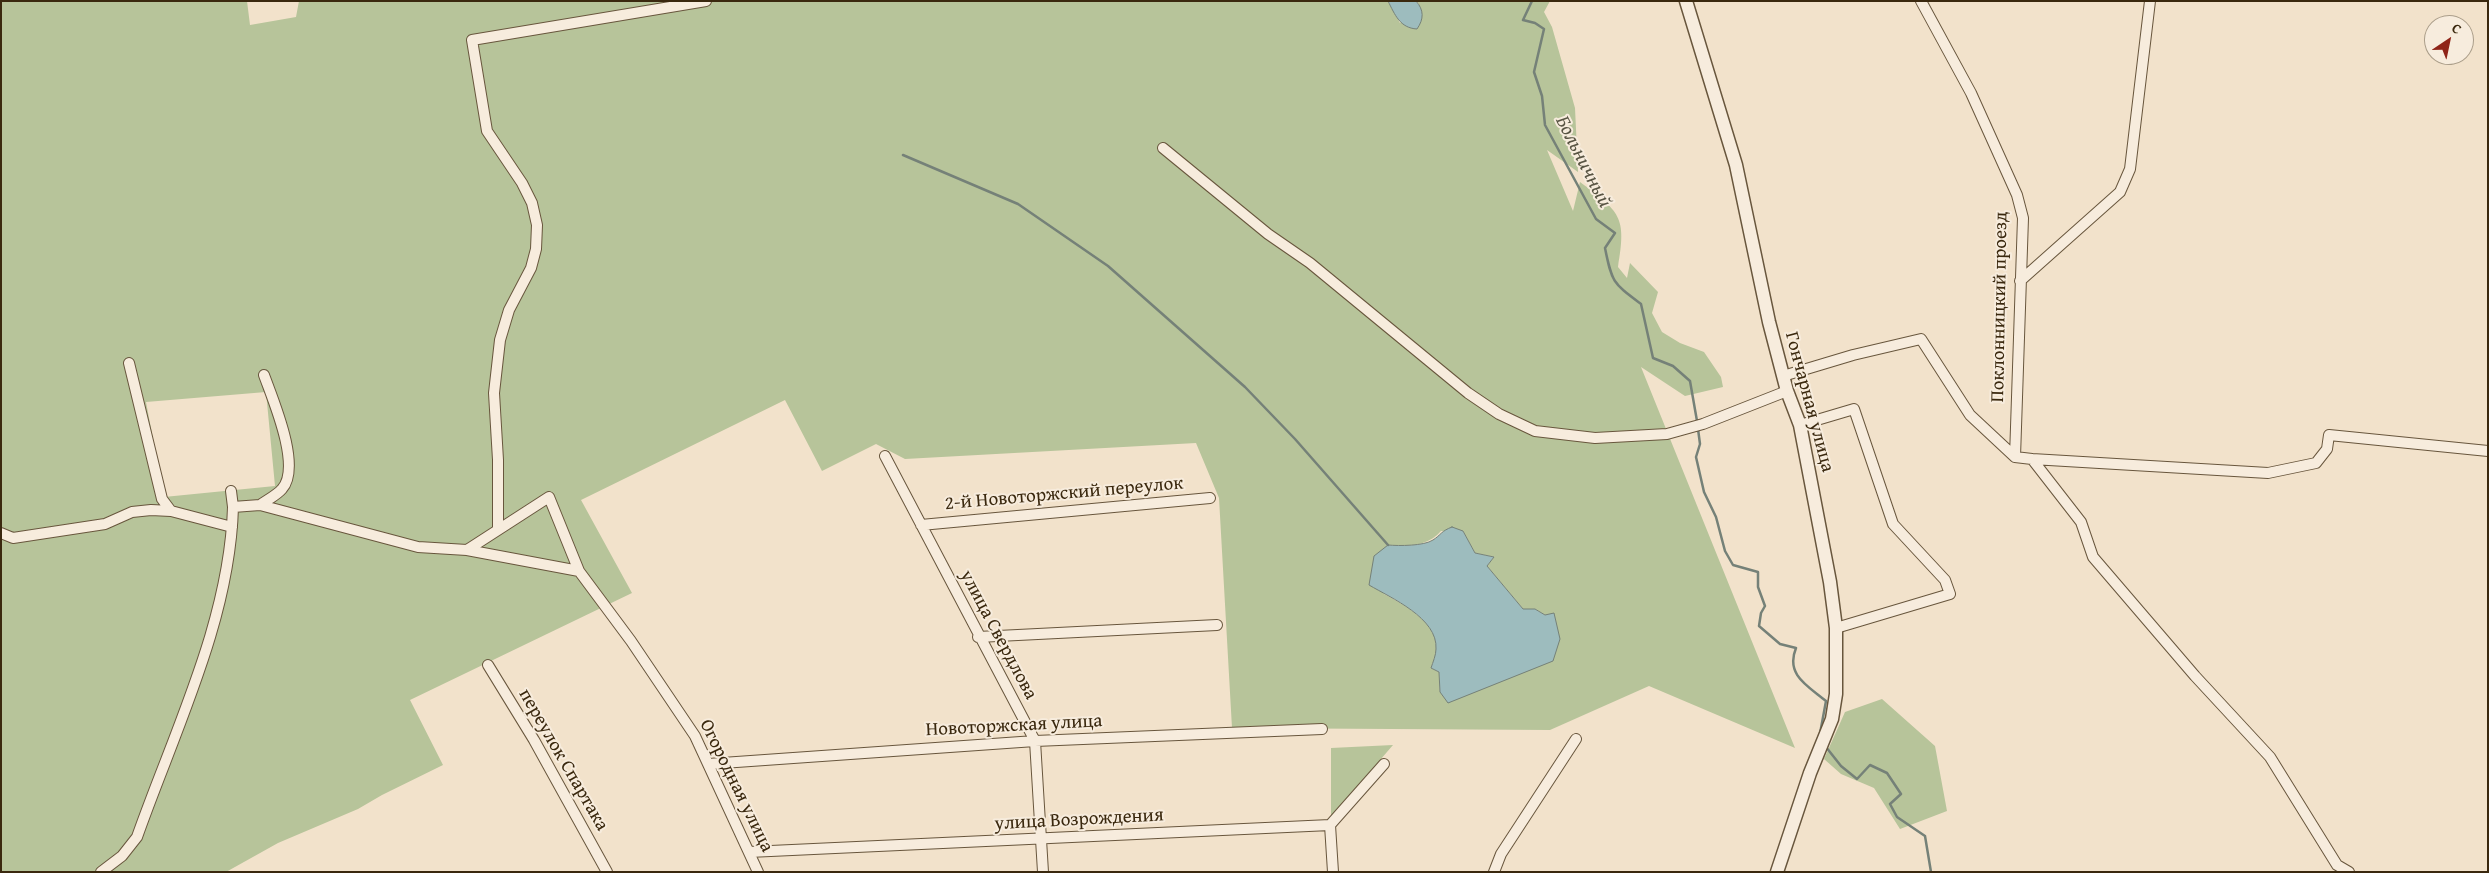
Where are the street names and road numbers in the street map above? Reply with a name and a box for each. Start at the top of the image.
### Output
street label: Поклонницкий проезд [1987,211,2013,403]
street label: Гончарная улица [1779,329,1839,475]
street label: 2-й Новоторжский переулок [944,472,1184,516]
street label: улица Свердлова [954,567,1042,703]
street label: переулок Спартака [513,685,613,835]
street label: Новоторжская улица [925,710,1103,742]
street label: Огородная улица [694,716,778,856]
street label: улица Возрождения [994,804,1164,836]

